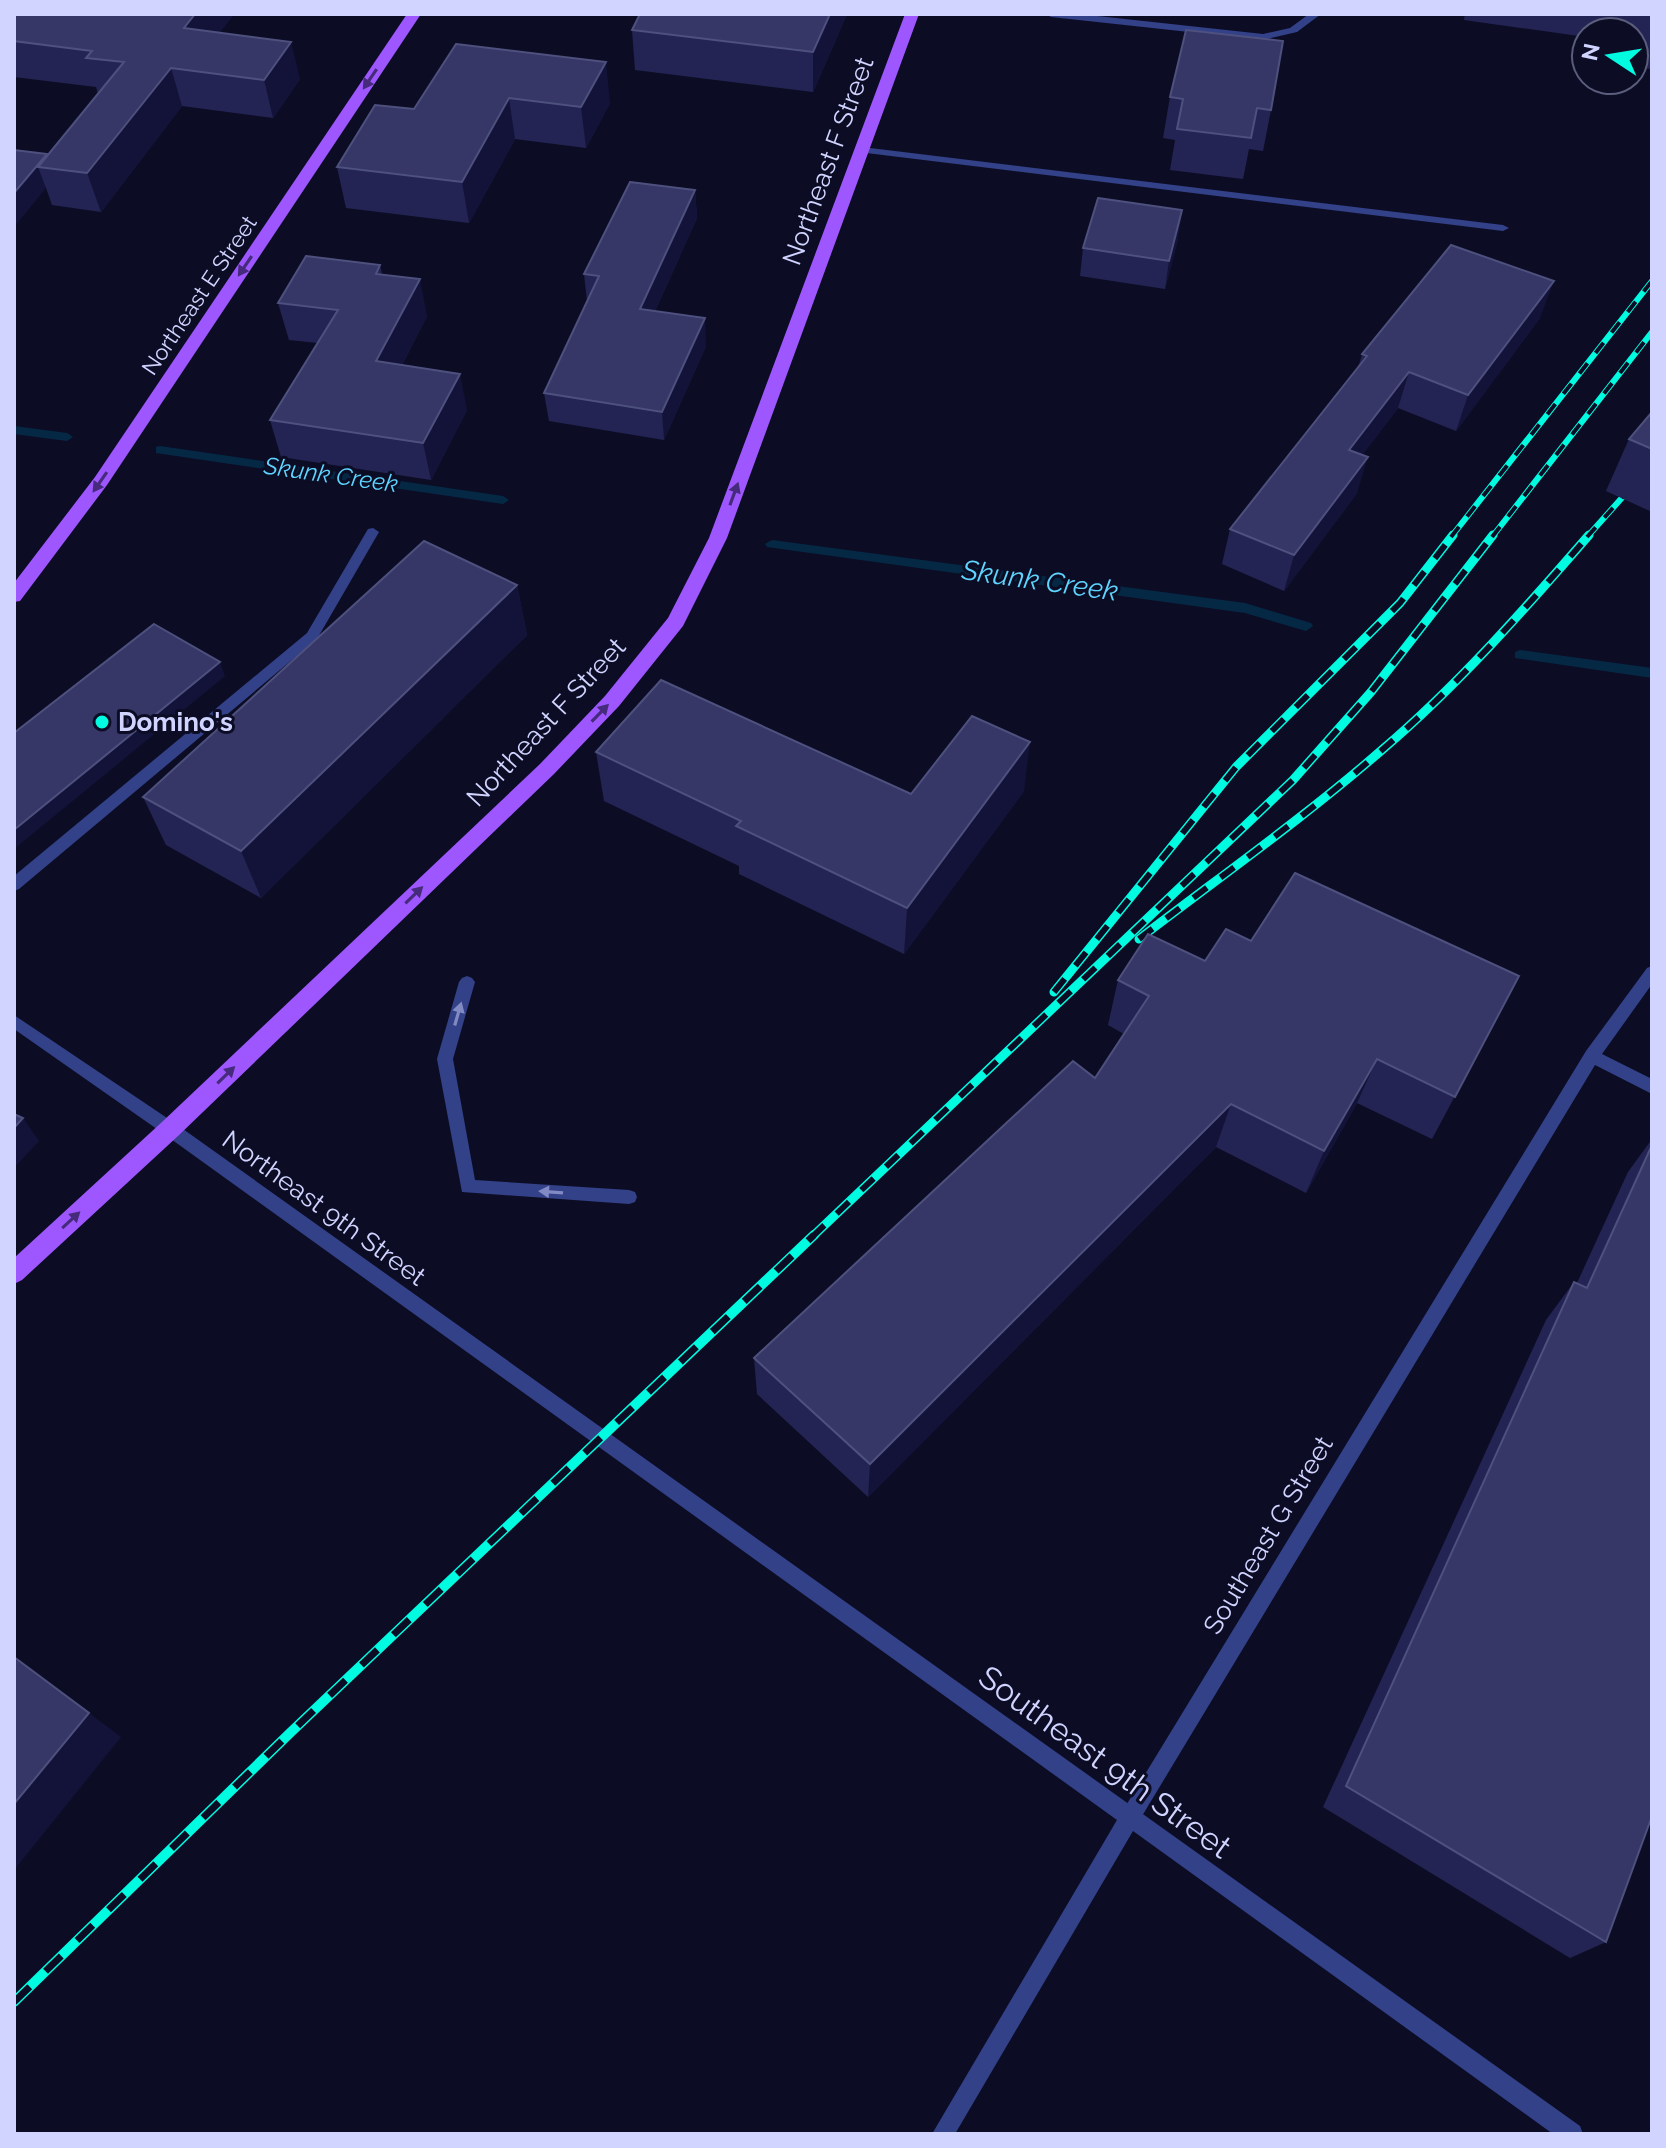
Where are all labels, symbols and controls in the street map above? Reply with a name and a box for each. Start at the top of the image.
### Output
north arrow [1570,16,1650,96]
text: N [1576,41,1605,63]
street label: Northeast F Street [776,53,880,269]
one-way arrow [363,68,378,89]
street label: Northeast E Street [136,210,262,380]
one-way arrow [238,255,253,277]
water label: Skunk Creek [261,451,400,498]
one-way arrow [93,471,108,492]
one-way arrow [729,482,741,506]
water label: Skunk Creek [959,553,1120,608]
street label: Northeast F Street [460,631,632,812]
one-way arrow [590,704,608,723]
place label: Domino's [118,707,233,737]
marker: Domino's [93,713,111,731]
one-way arrow [404,887,423,905]
one-way arrow [453,1001,465,1026]
one-way arrow [216,1067,235,1085]
street label: Northeast 9th Street [217,1124,432,1292]
one-way arrow [538,1185,563,1198]
one-way arrow [62,1211,81,1229]
street label: Southeast G Street [1197,1431,1339,1639]
street label: Southeast 9th Street [972,1658,1239,1866]

